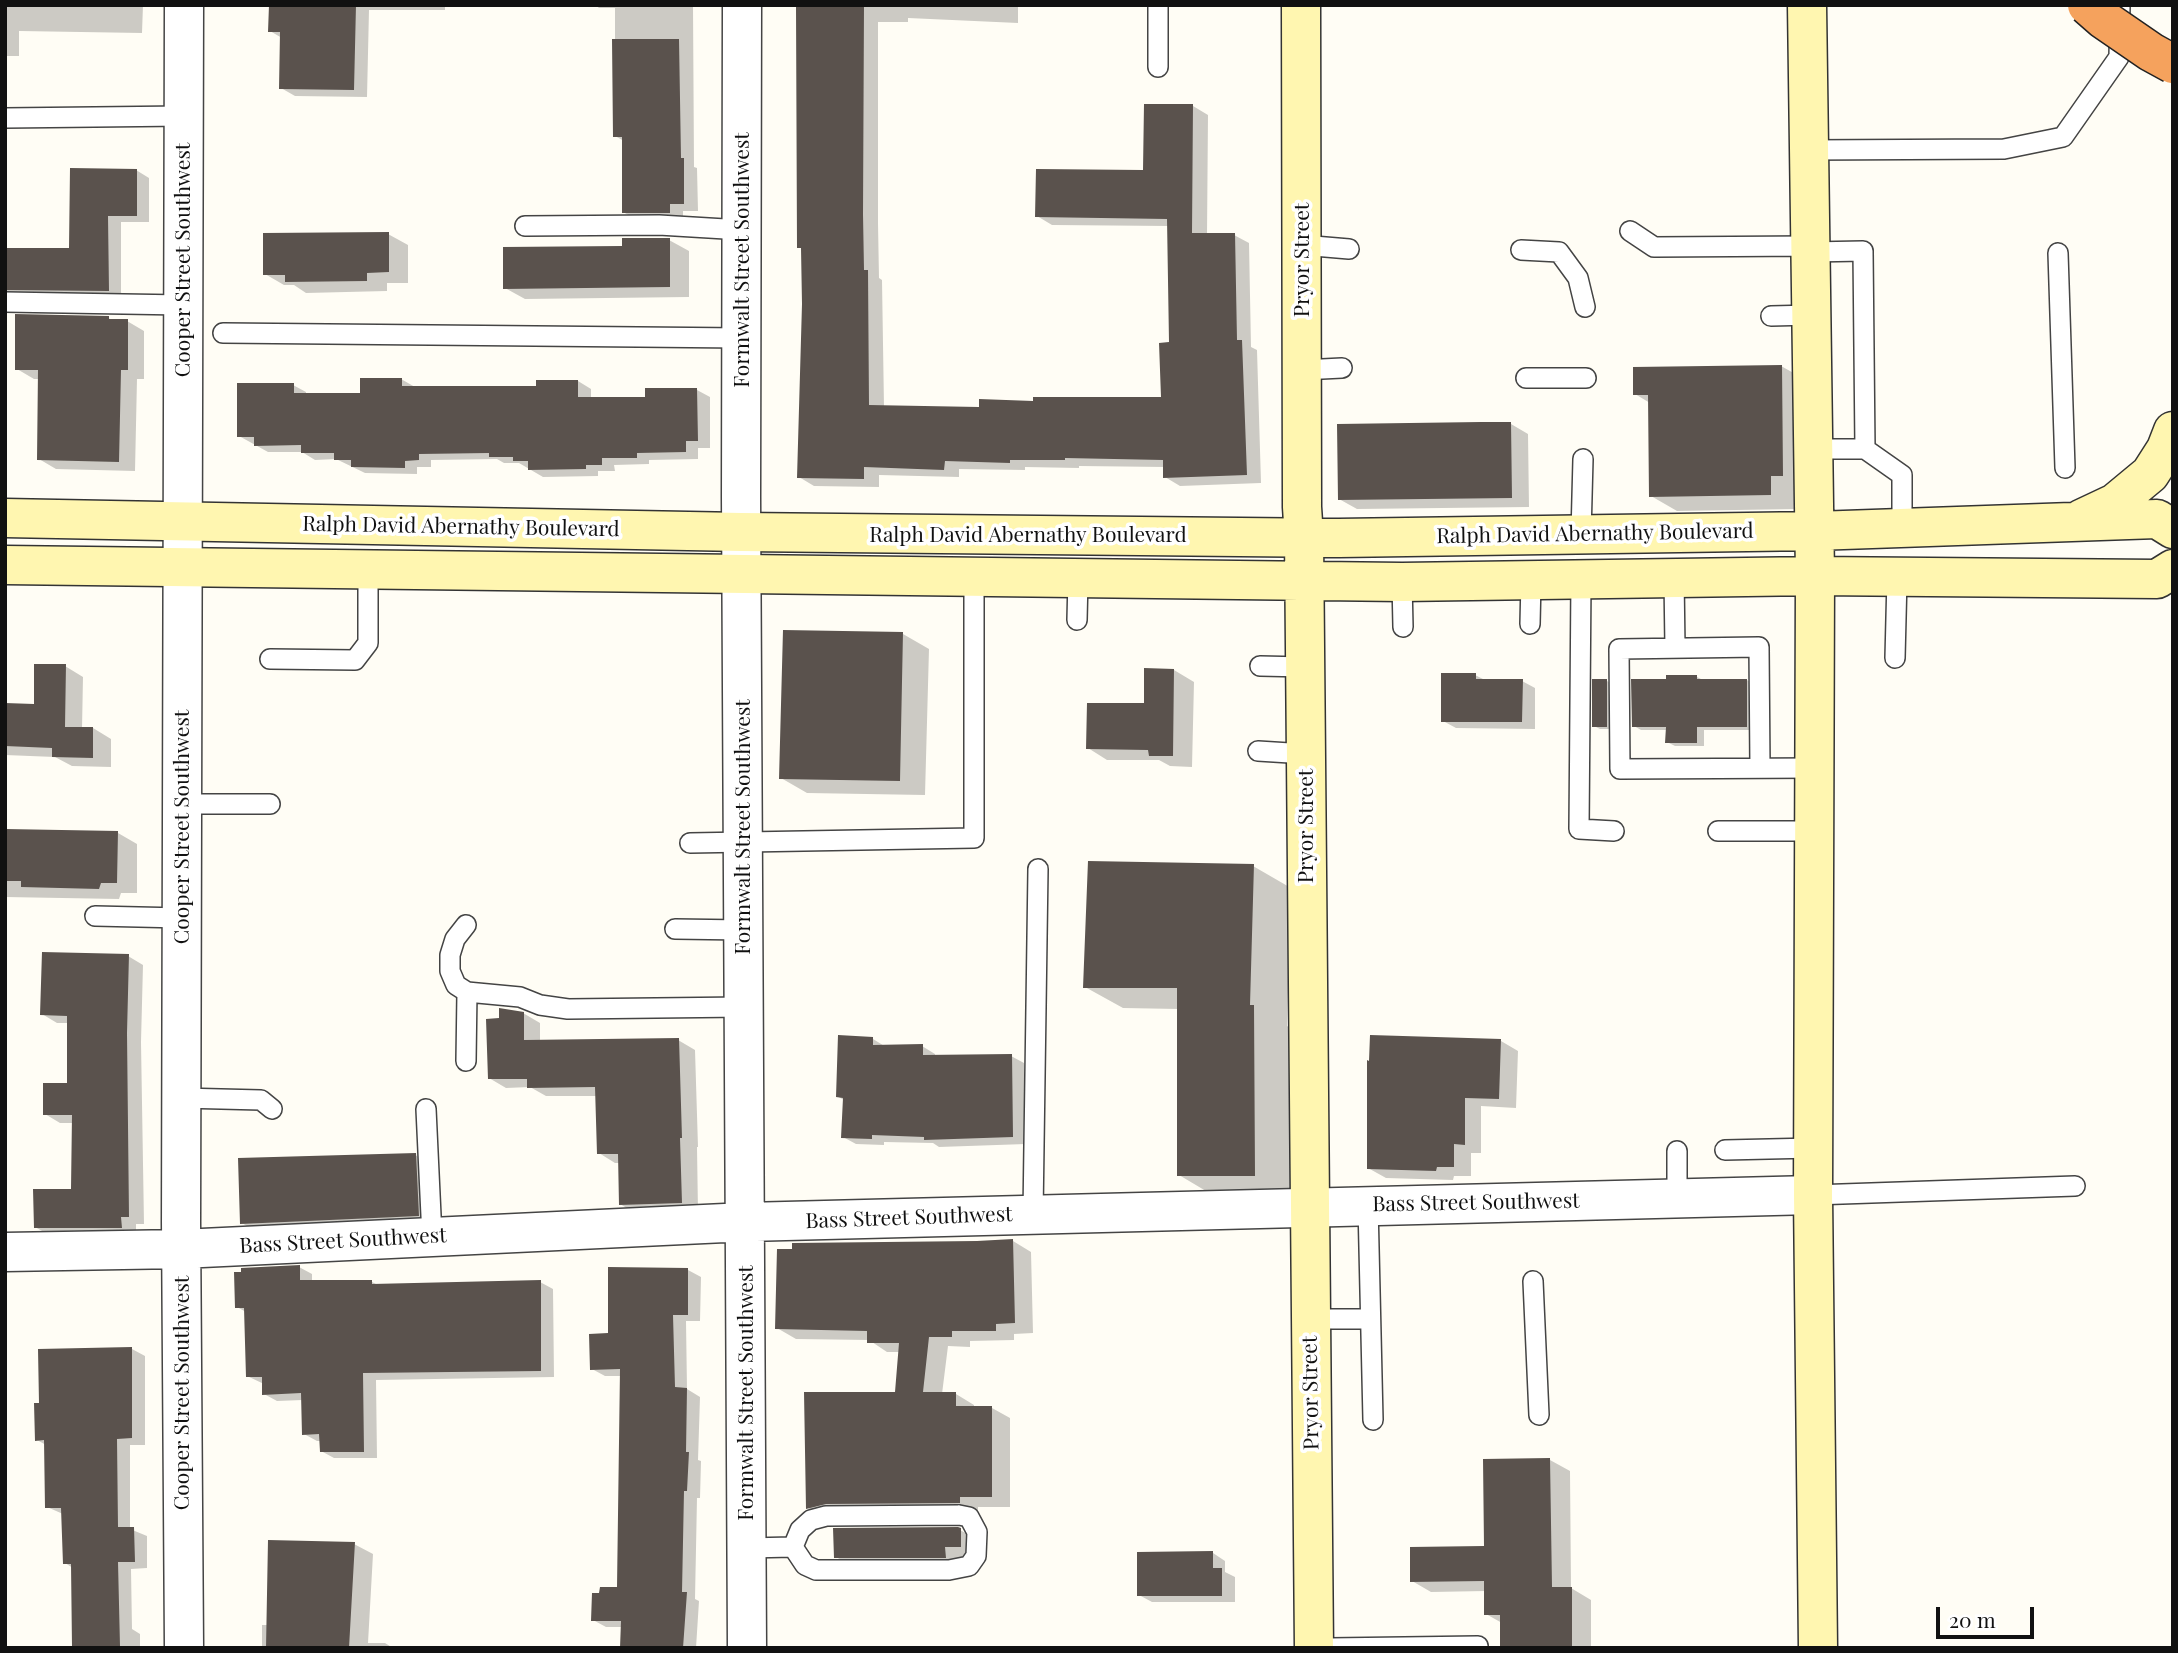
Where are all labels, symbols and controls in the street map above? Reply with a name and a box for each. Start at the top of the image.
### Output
street label: Formwalt Street Southwest [729,132,755,388]
street label: Cooper Street Southwest [170,143,196,377]
street label: Pryor Street [1289,203,1315,317]
street label: Ralph David Abernathy Boulevard [302,512,620,542]
street label: Ralph David Abernathy Boulevard [1436,519,1754,549]
street label: Ralph David Abernathy Boulevard [869,522,1187,548]
street label: Formwalt Street Southwest [730,699,756,955]
street label: Cooper Street Southwest [169,710,195,944]
street label: Pryor Street [1293,769,1319,883]
street label: Bass Street Southwest [1372,1189,1580,1217]
street label: Bass Street Southwest [805,1202,1013,1234]
street label: Bass Street Southwest [239,1223,447,1259]
street label: Formwalt Street Southwest [733,1265,759,1521]
street label: Cooper Street Southwest [169,1276,195,1510]
street label: Pryor Street [1297,1336,1325,1450]
scale bar [1940,1594,2038,1638]
text: 20 m [1949,1605,1996,1633]

